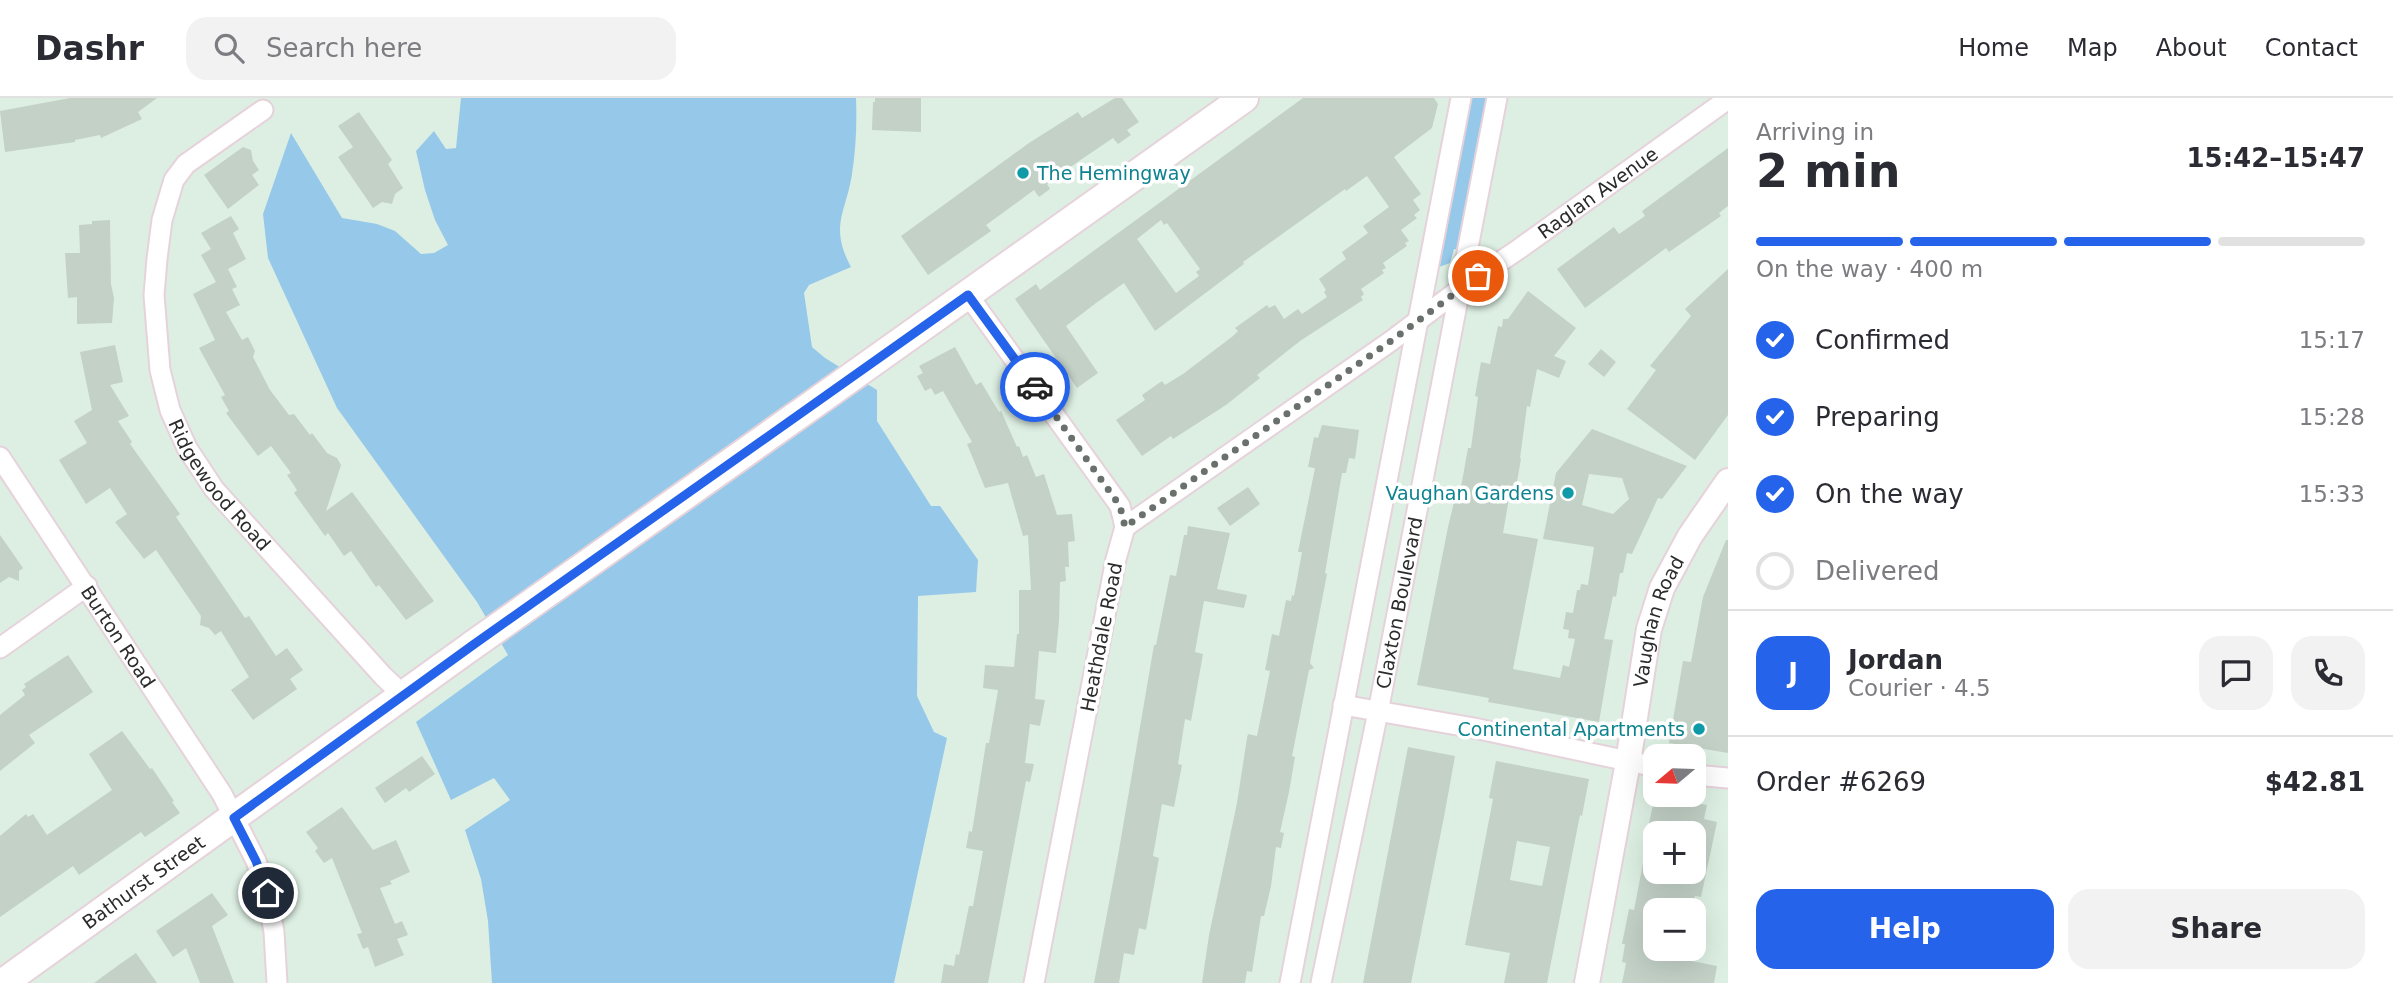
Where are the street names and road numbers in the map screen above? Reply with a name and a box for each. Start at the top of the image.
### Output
street label: Raglan Avenue [1533,142,1662,243]
street label: Ridgewood Road [164,415,275,555]
street label: Claxton Boulevard [1372,515,1427,691]
street label: Vaughan Road [1629,552,1688,689]
street label: Heathdale Road [1076,561,1126,713]
street label: Burton Road [77,581,160,692]
street label: Bathurst Street [78,831,209,933]

